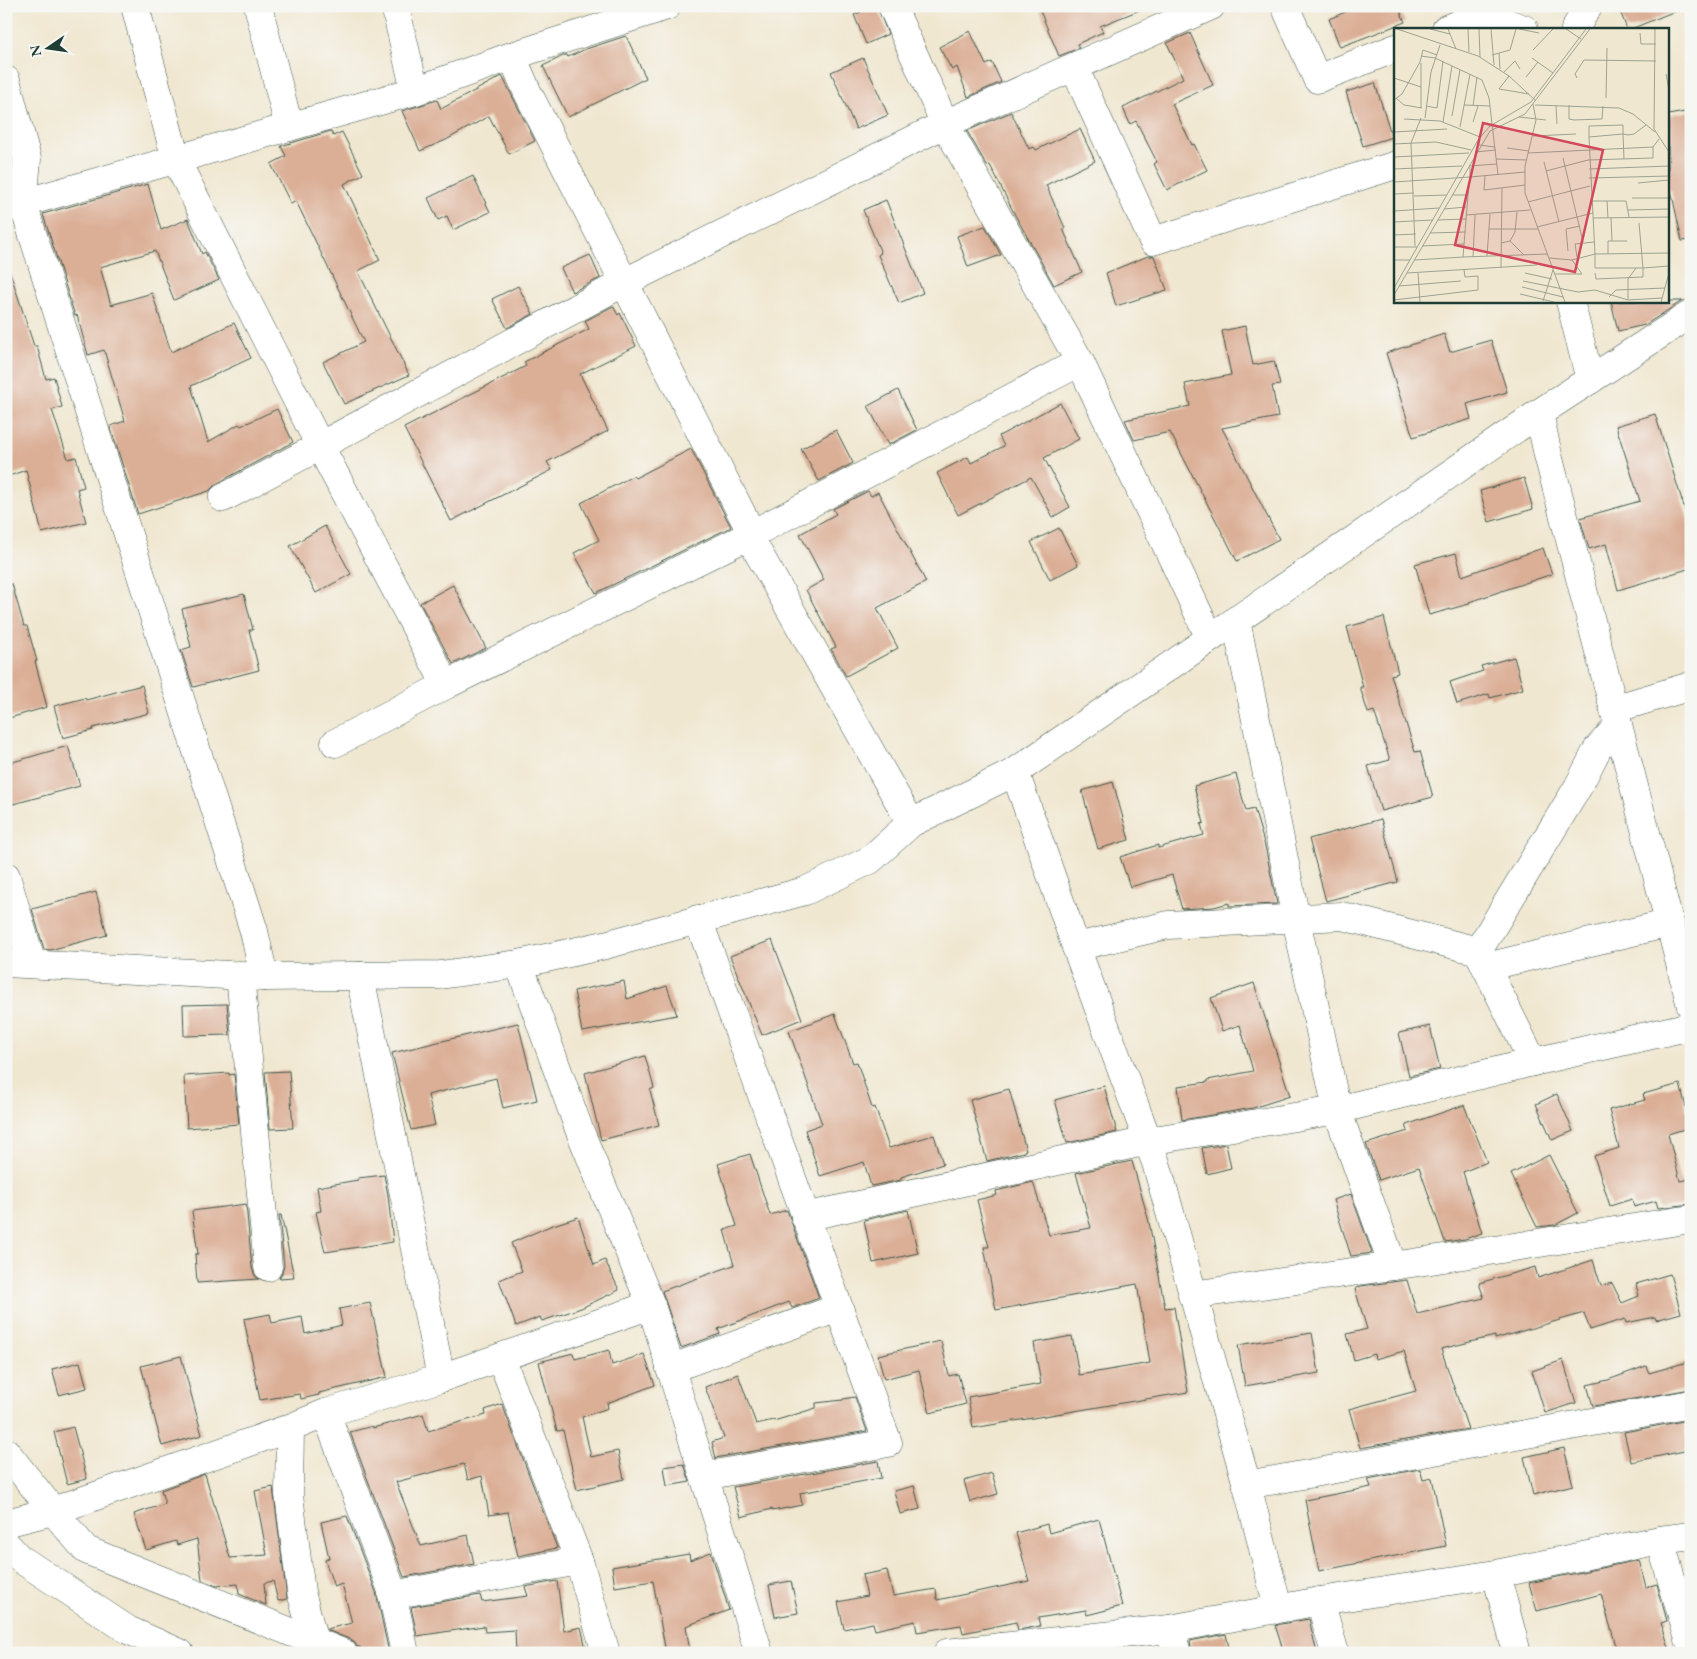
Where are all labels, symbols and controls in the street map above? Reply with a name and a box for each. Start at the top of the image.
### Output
north arrow [22,22,72,72]
inset map [1394,28,1670,302]
text: N [25,43,45,58]

